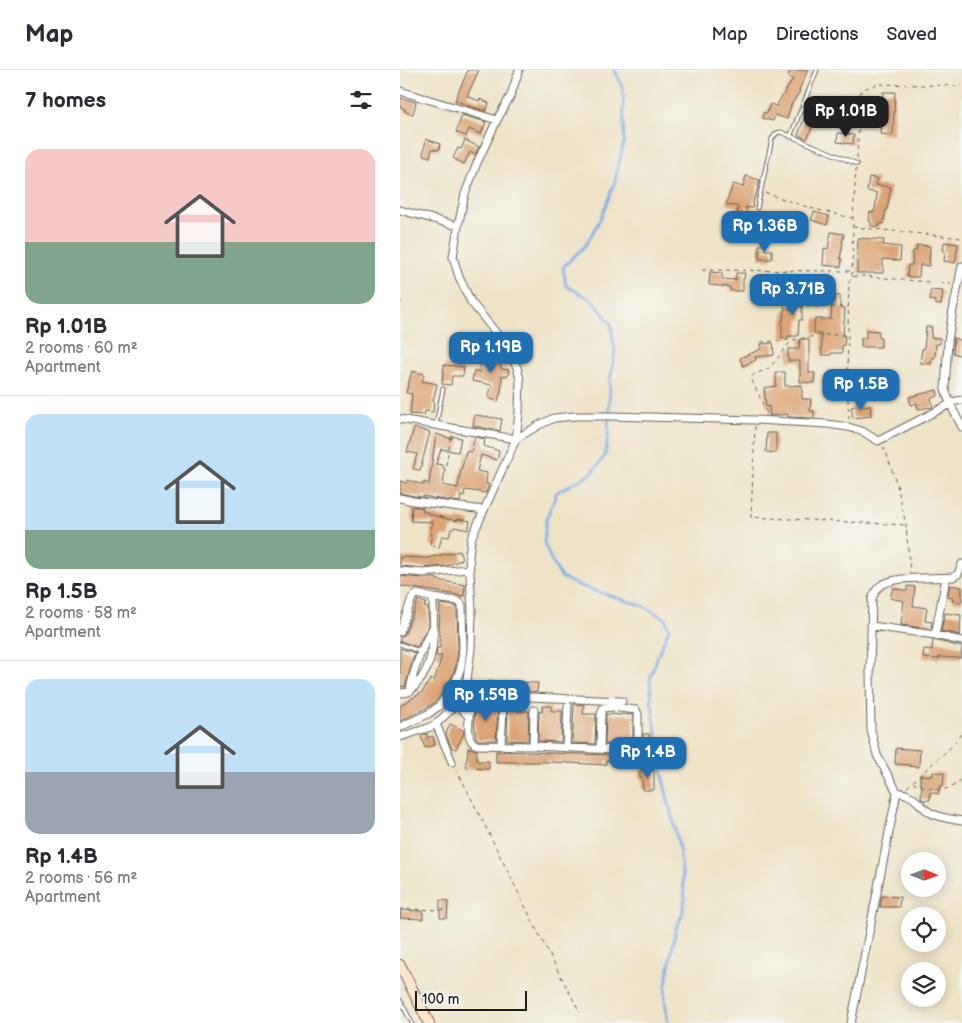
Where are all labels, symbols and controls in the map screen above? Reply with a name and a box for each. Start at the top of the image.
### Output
text: Map [25,20,73,49]
text: Map [712,24,748,45]
text: Directions [776,24,858,45]
text: Saved [886,24,937,45]
icon: filters [347,86,375,114]
text: 7 homes [25,88,106,113]
pin: Rp 1.01B [794,96,898,138]
text: Rp 1.01B [815,102,877,121]
icon: home [155,181,245,271]
pin: Rp 1.36B [713,210,817,253]
text: Rp 1.36B [732,217,798,236]
pin: Rp 3.71B [741,274,845,316]
text: Rp 3.71B [761,280,825,299]
text: Rp 1.01B [25,314,107,339]
pin: Rp 1.19B [439,332,543,374]
text: Rp 1.19B [460,338,522,357]
text: 2 rooms · 60 m² [25,339,138,358]
text: Apartment [25,358,101,377]
pin: Rp 1.5B [815,368,907,411]
text: Rp 1.5B [833,375,889,394]
icon: home [155,447,245,537]
text: Rp 1.5B [25,579,98,604]
text: 2 rooms · 58 m² [25,604,137,623]
text: Apartment [25,623,101,642]
pin: Rp 1.59B [434,680,538,722]
text: Rp 1.59B [454,686,518,705]
icon: home [155,712,245,802]
pin: Rp 1.4B [602,736,694,779]
text: Rp 1.4B [620,743,676,762]
text: Rp 1.4B [25,844,98,869]
north arrow [901,852,946,898]
map controls [901,852,946,1007]
text: 2 rooms · 56 m² [25,869,137,888]
text: Apartment [25,888,101,907]
button: locate [901,907,946,952]
button: layers [901,962,946,1007]
scale bar [415,988,528,1011]
text: 100 m [422,991,459,1008]

